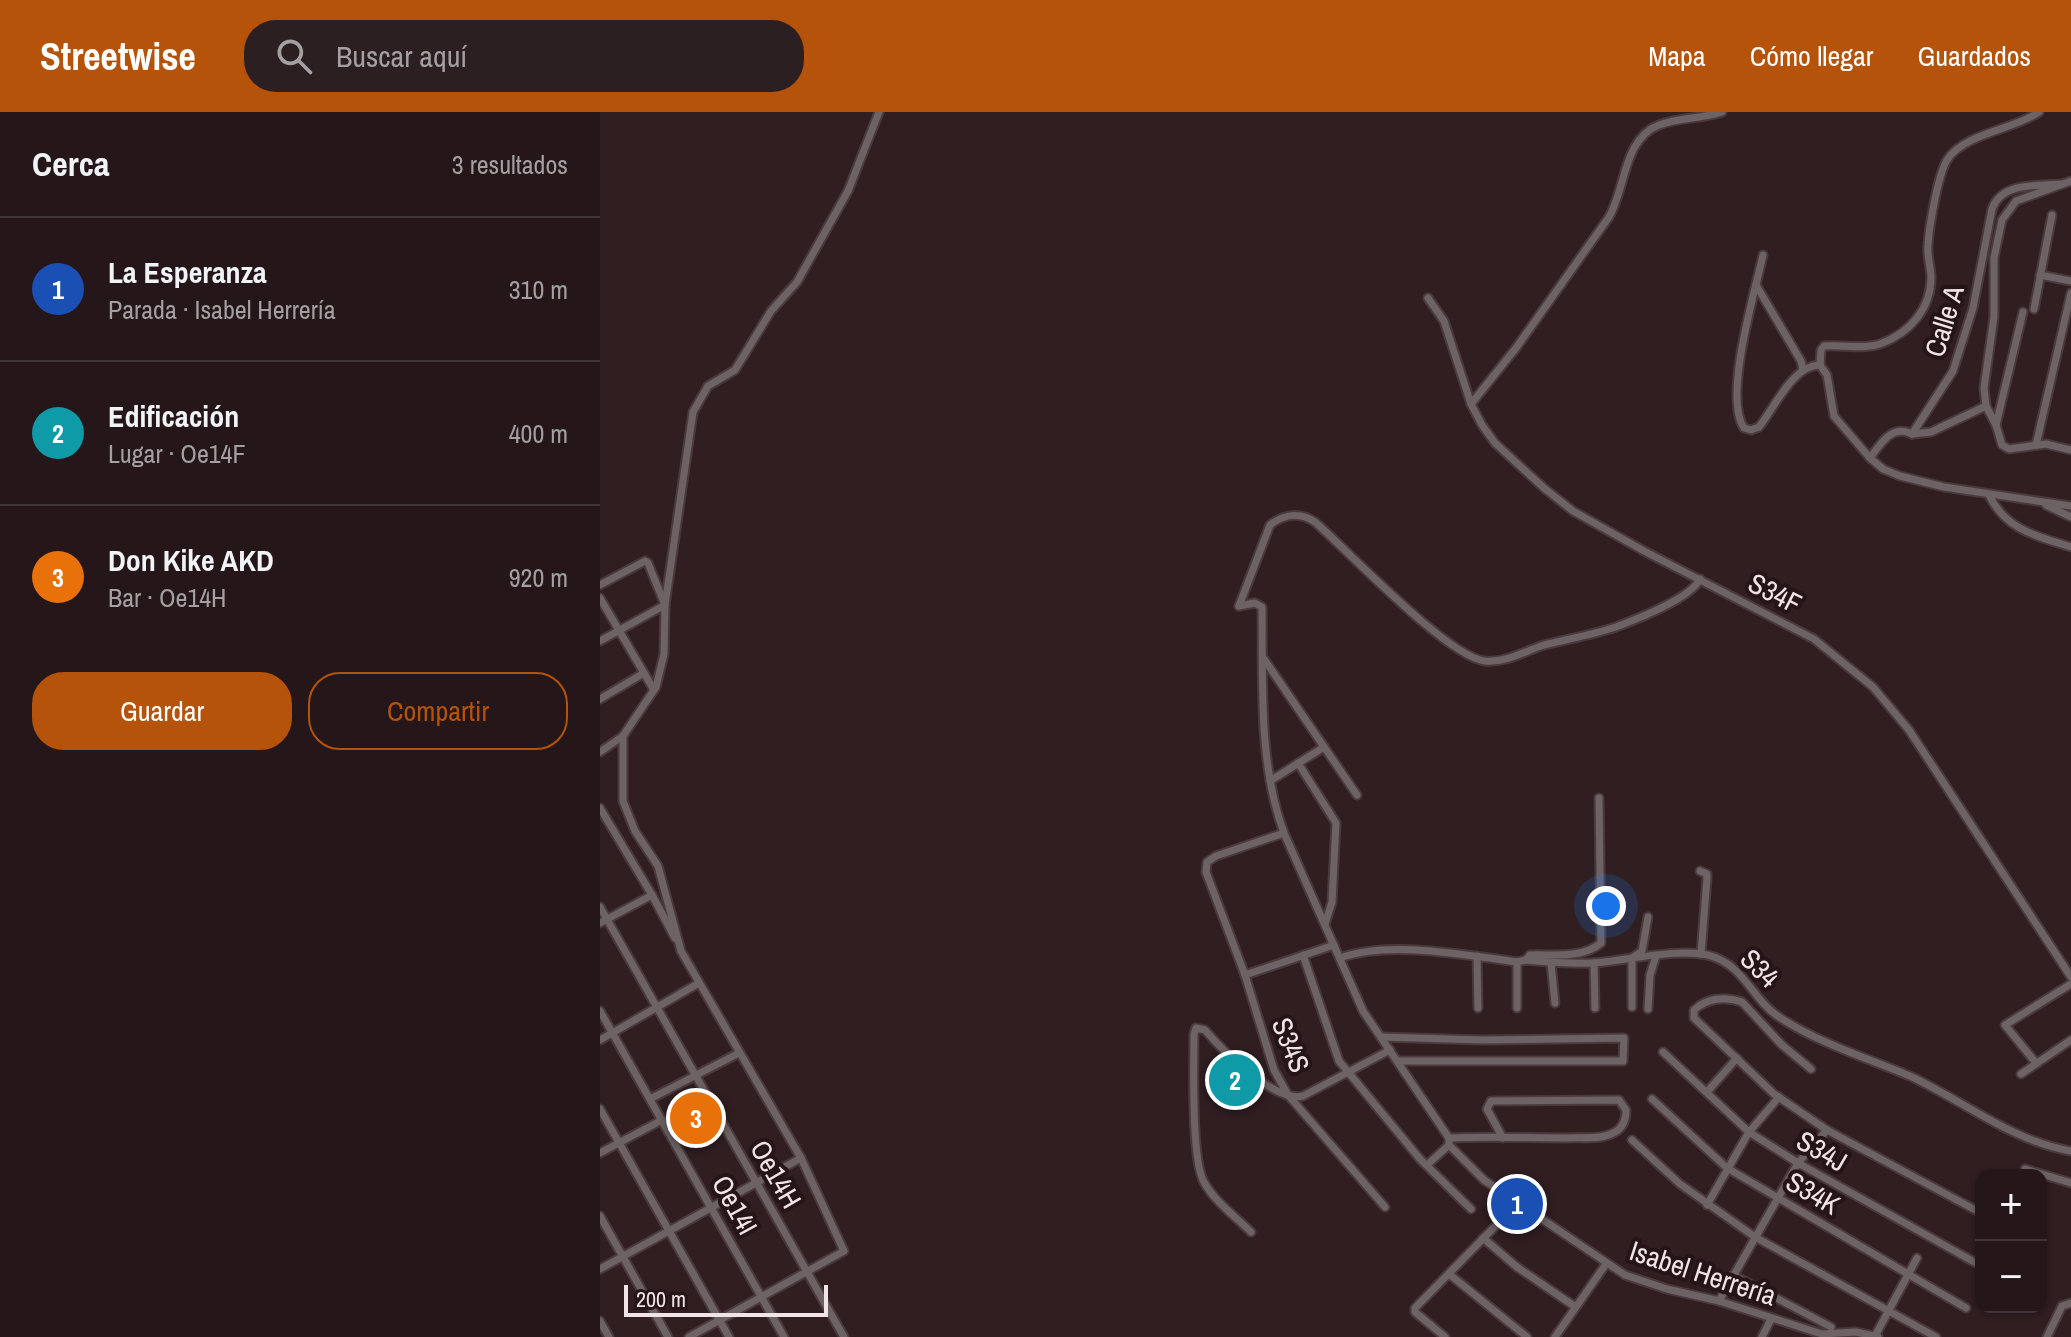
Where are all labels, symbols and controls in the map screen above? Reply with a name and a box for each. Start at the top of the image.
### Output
search box [244,20,804,92]
text: Streetwise [40,31,196,82]
icon: search [272,34,316,78]
text: Buscar aquí [336,36,467,76]
text: Mapa [1648,37,1706,75]
text: Cómo llegar [1750,37,1873,75]
text: Guardados [1917,37,2031,75]
text: Cerca [32,141,110,187]
text: 3 resultados [452,147,568,182]
text: La Esperanza [108,252,267,292]
text: 1 [52,272,64,307]
text: 310 m [509,272,568,307]
street label: Calle A [1915,280,1973,361]
text: Parada · Isabel Herrería [108,292,336,327]
text: Edificación [108,396,239,436]
text: 2 [52,416,64,451]
text: 400 m [509,416,568,451]
text: Lugar · Oe14F [108,436,246,471]
text: Don Kike AKD [108,540,274,580]
text: 3 [52,560,64,595]
text: 920 m [509,560,568,595]
street label: S34F [1742,564,1808,622]
text: Bar · Oe14H [108,580,227,615]
button: Guardar [32,672,292,750]
button: Compartir [308,672,568,750]
your location [1586,886,1626,926]
street label: S34 [1732,940,1788,996]
street label: S34S [1263,1012,1319,1078]
pin: 2 [1209,1050,1261,1110]
pin: 3 [670,1088,722,1148]
street label: S34J [1790,1121,1854,1181]
street label: Oe14H [741,1133,811,1215]
street label: S34K [1779,1163,1847,1223]
street label: Oe14I [703,1168,767,1242]
map controls [1975,1169,2047,1313]
button: + [1975,1169,2047,1241]
pin: 1 [1491,1174,1543,1234]
street label: Isabel Herrería [1625,1231,1781,1315]
button: − [1975,1241,2047,1313]
scale bar [624,1281,828,1317]
text: 200 m [636,1284,686,1314]

